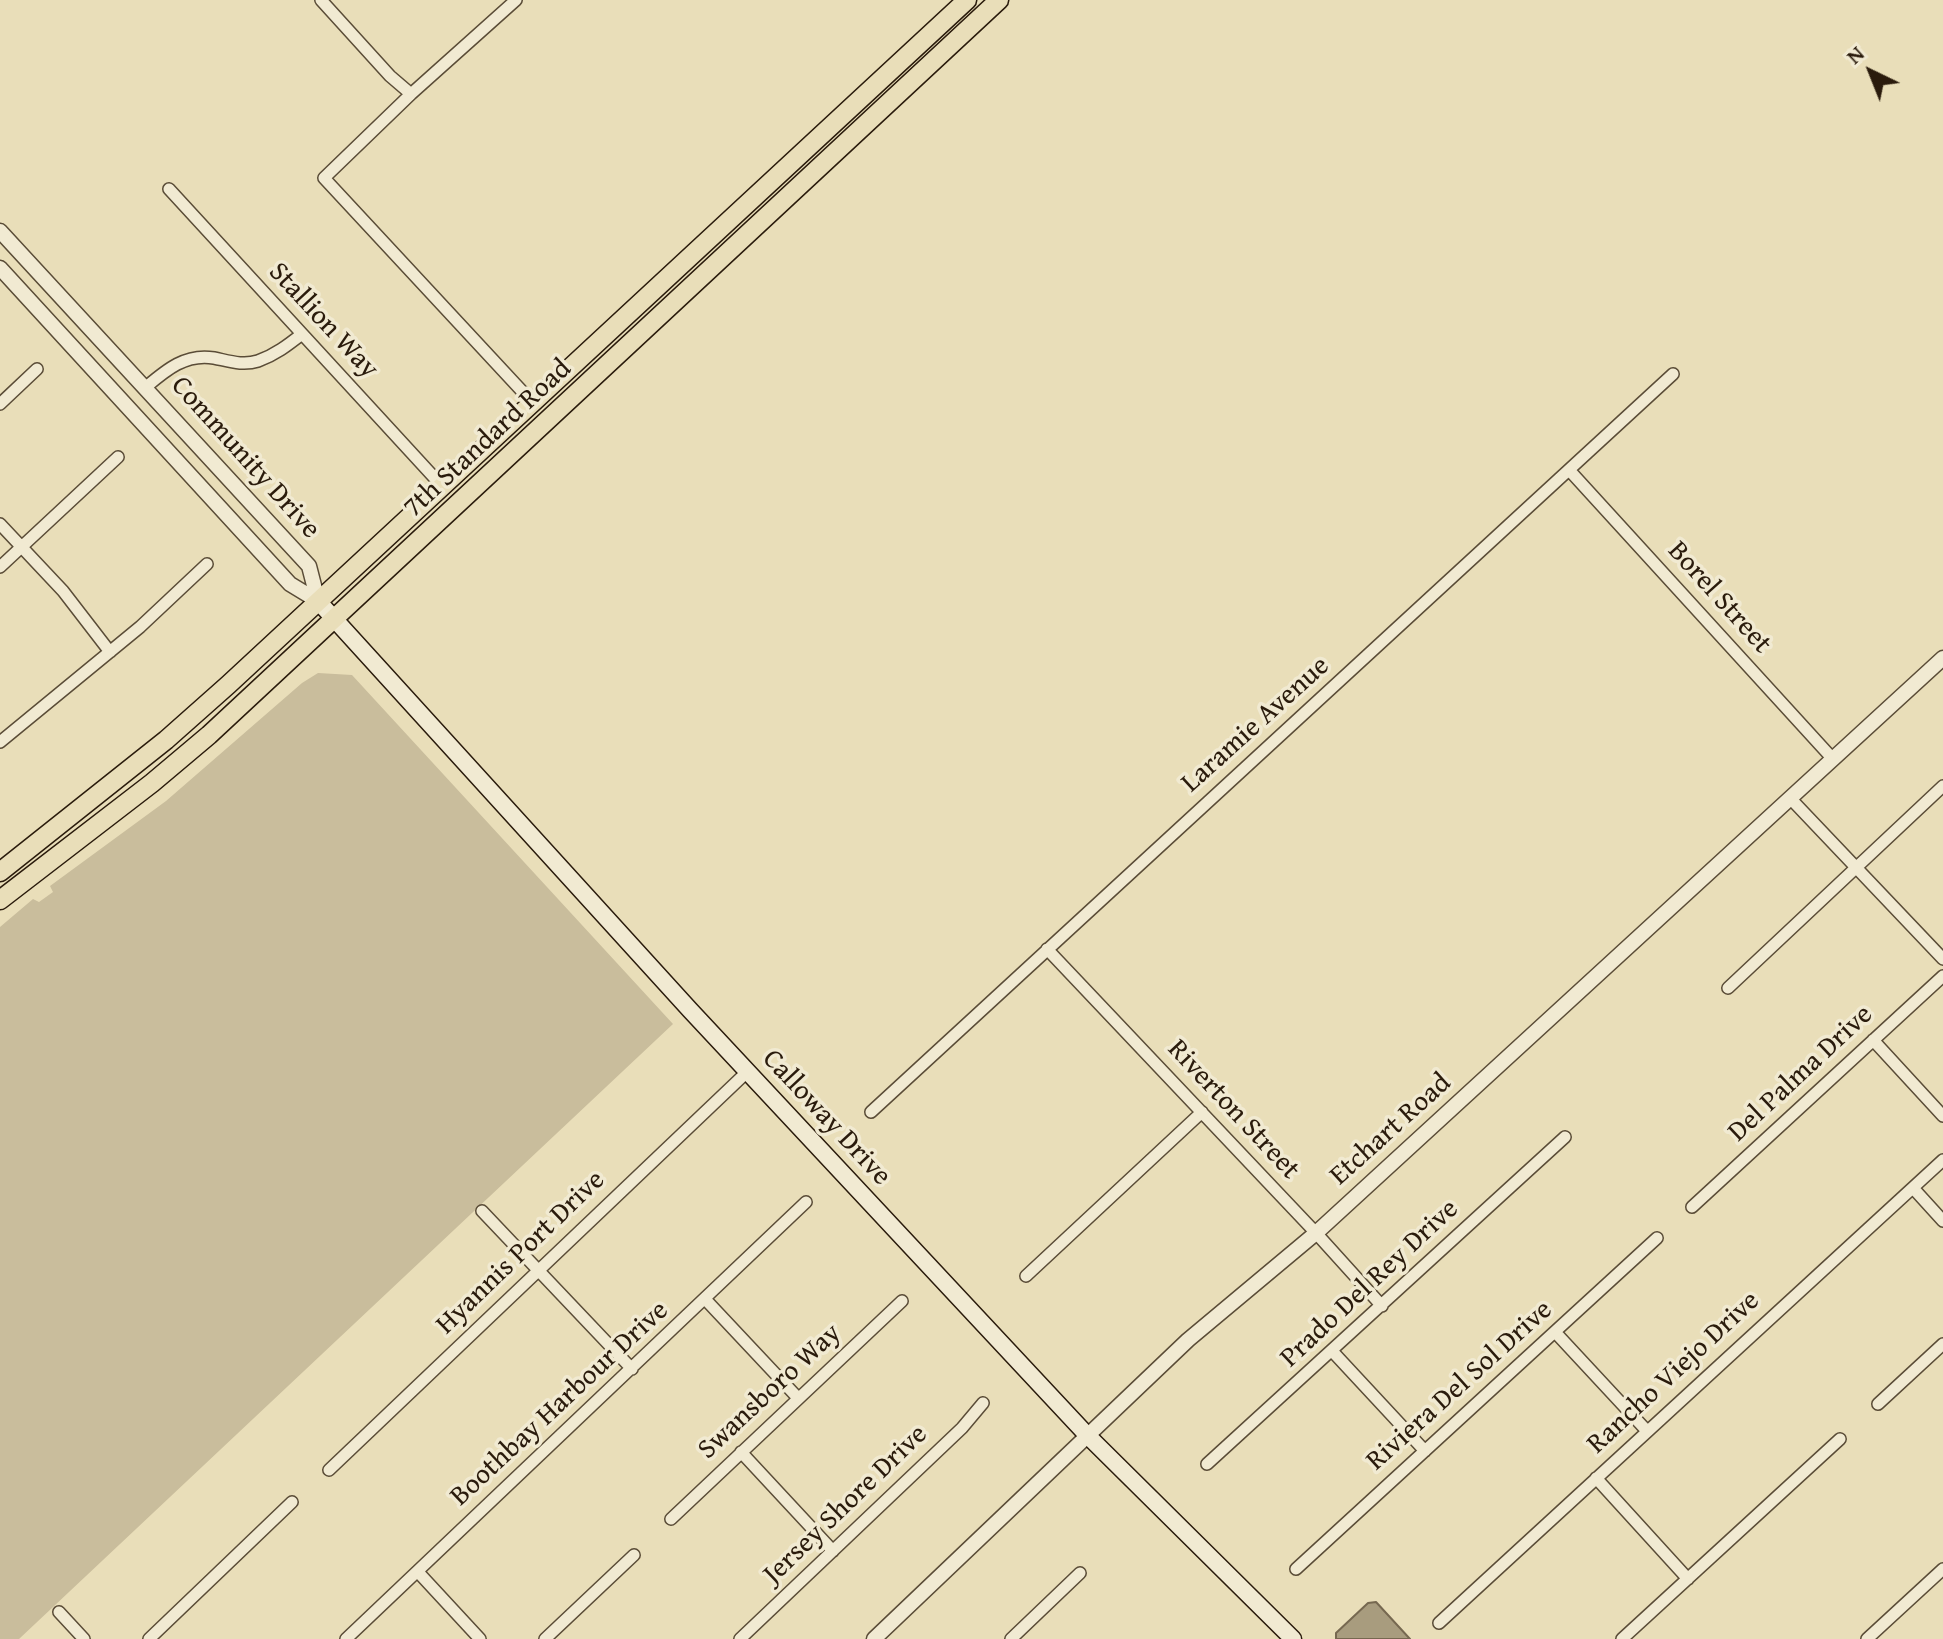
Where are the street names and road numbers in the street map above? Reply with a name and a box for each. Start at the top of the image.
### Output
street label: Stallion Way [261,256,385,386]
street label: 7th Standard Road [397,353,579,525]
street label: Community Drive [163,370,327,546]
street label: Borel Street [1660,535,1778,661]
street label: Laramie Avenue [1175,650,1337,800]
street label: Del Palma Drive [1722,998,1880,1150]
street label: Riverton Street [1160,1033,1306,1187]
street label: Calloway Drive [754,1043,898,1193]
street label: Etchart Road [1324,1067,1458,1193]
street label: Hyannis Port Drive [430,1164,612,1342]
street label: Prado Del Rey Drive [1274,1193,1466,1375]
street label: Rancho Viejo Drive [1581,1285,1767,1461]
street label: Boothbay Harbour Drive [444,1294,676,1514]
street label: Riviera Del Sol Drive [1360,1294,1560,1478]
street label: Swansboro Way [691,1317,849,1467]
street label: Jersey Shore Drive [757,1418,935,1592]

